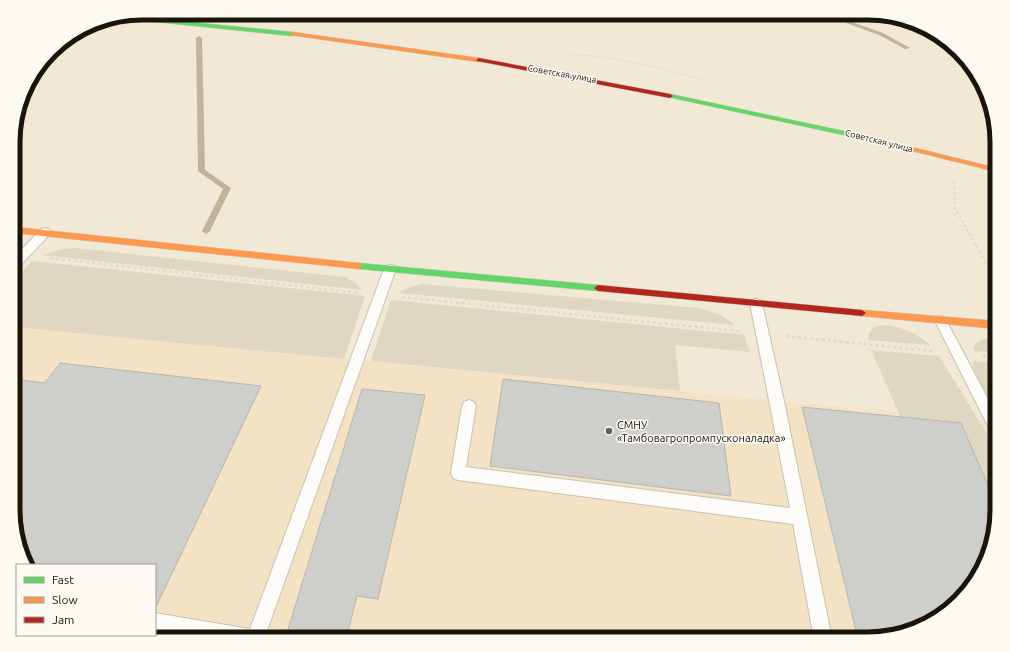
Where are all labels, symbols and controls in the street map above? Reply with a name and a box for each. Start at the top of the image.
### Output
street label: Советская улица [527,63,597,85]
street label: Советская улица [844,128,914,154]
place label: СМНУ «Тамбовагропромпусконаладка» [617,419,786,444]
marker: СМНУ «Тамбовагропромпусконаладка» [604,426,614,436]
legend [16,564,156,636]
text: Fast [52,573,74,586]
text: Slow [52,593,78,606]
text: Jam [52,613,74,626]

